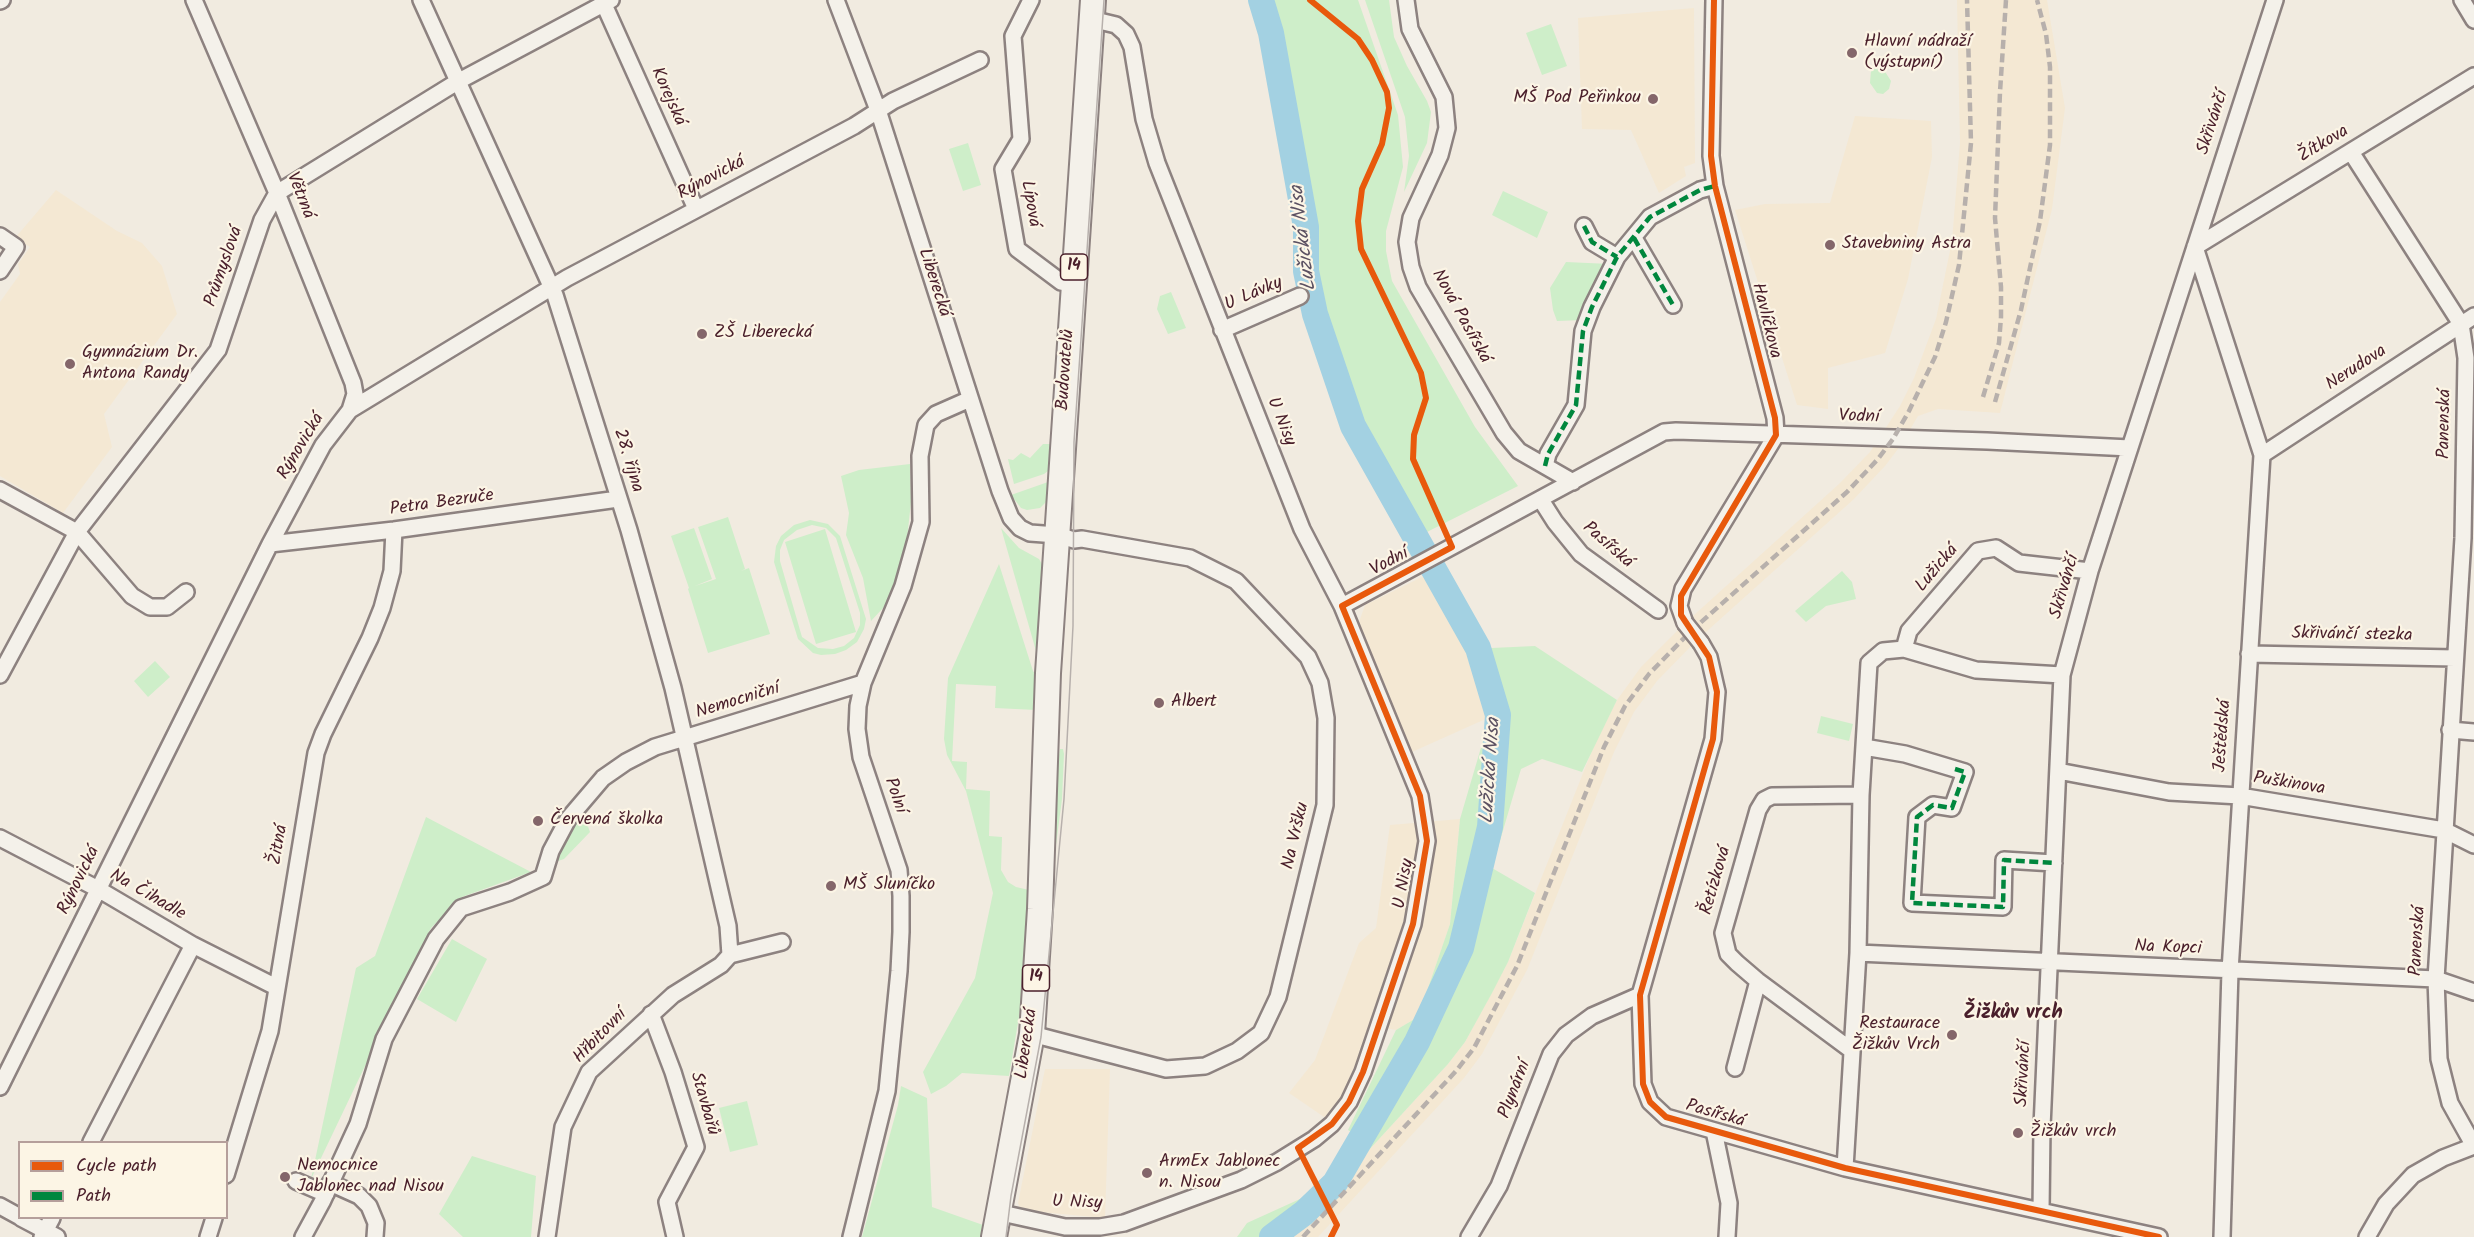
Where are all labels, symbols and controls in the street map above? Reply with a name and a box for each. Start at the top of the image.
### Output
place label: Hlavní nádraží (výstupní) [1864,32,1971,74]
marker: Hlavní nádraží (výstupní) [1845,46,1859,60]
street label: Korejská [645,64,689,130]
place label: MŠ Pod Peřinkou [1513,88,1641,110]
street label: Skřivánčí [2194,88,2234,158]
marker: MŠ Pod Peřinkou [1646,92,1660,106]
street label: Žítkova [2295,122,2353,168]
street label: Rýnovická [674,152,750,206]
street label: Větrná [280,169,318,223]
street label: Lípová [1014,179,1044,229]
water label: Lužická Nisa [1287,184,1323,292]
street label: Průmyslová [201,224,249,310]
place label: Stavebniny Astra [1842,234,1971,256]
marker: Stavebniny Astra [1823,238,1837,252]
street label: Liberecká [912,246,954,320]
road number: 14 [1060,254,1088,280]
street label: Nová Pasířská [1425,266,1495,368]
street label: U Lávky [1222,273,1286,317]
street label: Havlíčkova [1745,281,1785,361]
place label: ZŠ Liberecká [714,323,813,345]
marker: ZŠ Liberecká [695,327,709,341]
street label: Budovatelů [1053,329,1081,411]
street label: Nerudova [2323,341,2391,397]
place label: Gymnázium Dr. Antona Randy [82,343,198,386]
marker: Gymnázium Dr. Antona Randy [63,357,77,371]
street label: Panenská [2435,389,2457,459]
street label: U Nisy [1261,395,1299,449]
street label: Vodní [1838,406,1880,430]
street label: Rýnovická [274,410,330,484]
street label: 28. října [607,427,647,495]
street label: Petra Bezruče [389,486,495,522]
street label: Pasířská [1577,518,1637,574]
street label: Lužická [1912,541,1964,597]
street label: Vodní [1367,544,1413,582]
street label: Skřivánčí [2047,552,2085,622]
street label: Skřivánčí stezka [2291,624,2413,648]
street label: Nemocniční [693,679,783,725]
place label: Albert [1171,692,1217,714]
marker: Albert [1152,696,1166,710]
street label: Ještědská [2211,699,2237,773]
water label: Lužická Nisa [1476,717,1508,825]
street label: Puškinova [2251,769,2327,801]
street label: Polní [878,775,910,817]
street label: Na Vršku [1279,800,1315,872]
place label: Červená školka [550,810,663,832]
marker: Červená školka [531,814,545,828]
street label: Žitná [266,823,294,867]
street label: Rýnovická [54,843,106,919]
street label: Řetízková [1697,844,1737,918]
street label: U Nisy [1390,857,1420,911]
street label: Na Čihadle [105,866,189,926]
place label: MŠ Sluníčko [843,875,935,897]
marker: MŠ Sluníčko [824,879,838,893]
street label: Panenská [2406,905,2432,977]
street label: Na Kopci [2134,937,2202,961]
road number: 14 [1022,965,1050,991]
district label: Žižkův vrch [1963,1003,2063,1027]
street label: Hřbitovní [570,1005,632,1069]
street label: Liberecká [1012,1008,1044,1080]
place label: Restaurace Žižkův Vrch [1852,1014,1940,1056]
marker: Restaurace Žižkův Vrch [1945,1028,1959,1042]
street label: Skřivánčí [2012,1040,2038,1108]
street label: Plynární [1495,1058,1537,1122]
street label: Stavbařů [684,1070,722,1138]
street label: Pasířská [1683,1096,1747,1134]
place label: Žižkův vrch [2030,1122,2116,1144]
marker: Žižkův vrch [2011,1126,2025,1140]
legend [18,1141,228,1219]
text: Cycle path [76,1152,157,1181]
place label: ArmEx Jablonec n. Nisou [1159,1152,1280,1194]
place label: Nemocnice Jablonec nad Nisou [297,1156,444,1198]
marker: ArmEx Jablonec n. Nisou [1140,1166,1154,1180]
marker: Nemocnice Jablonec nad Nisou [278,1170,292,1184]
text: Path [76,1182,111,1211]
street label: U Nisy [1051,1192,1103,1216]

